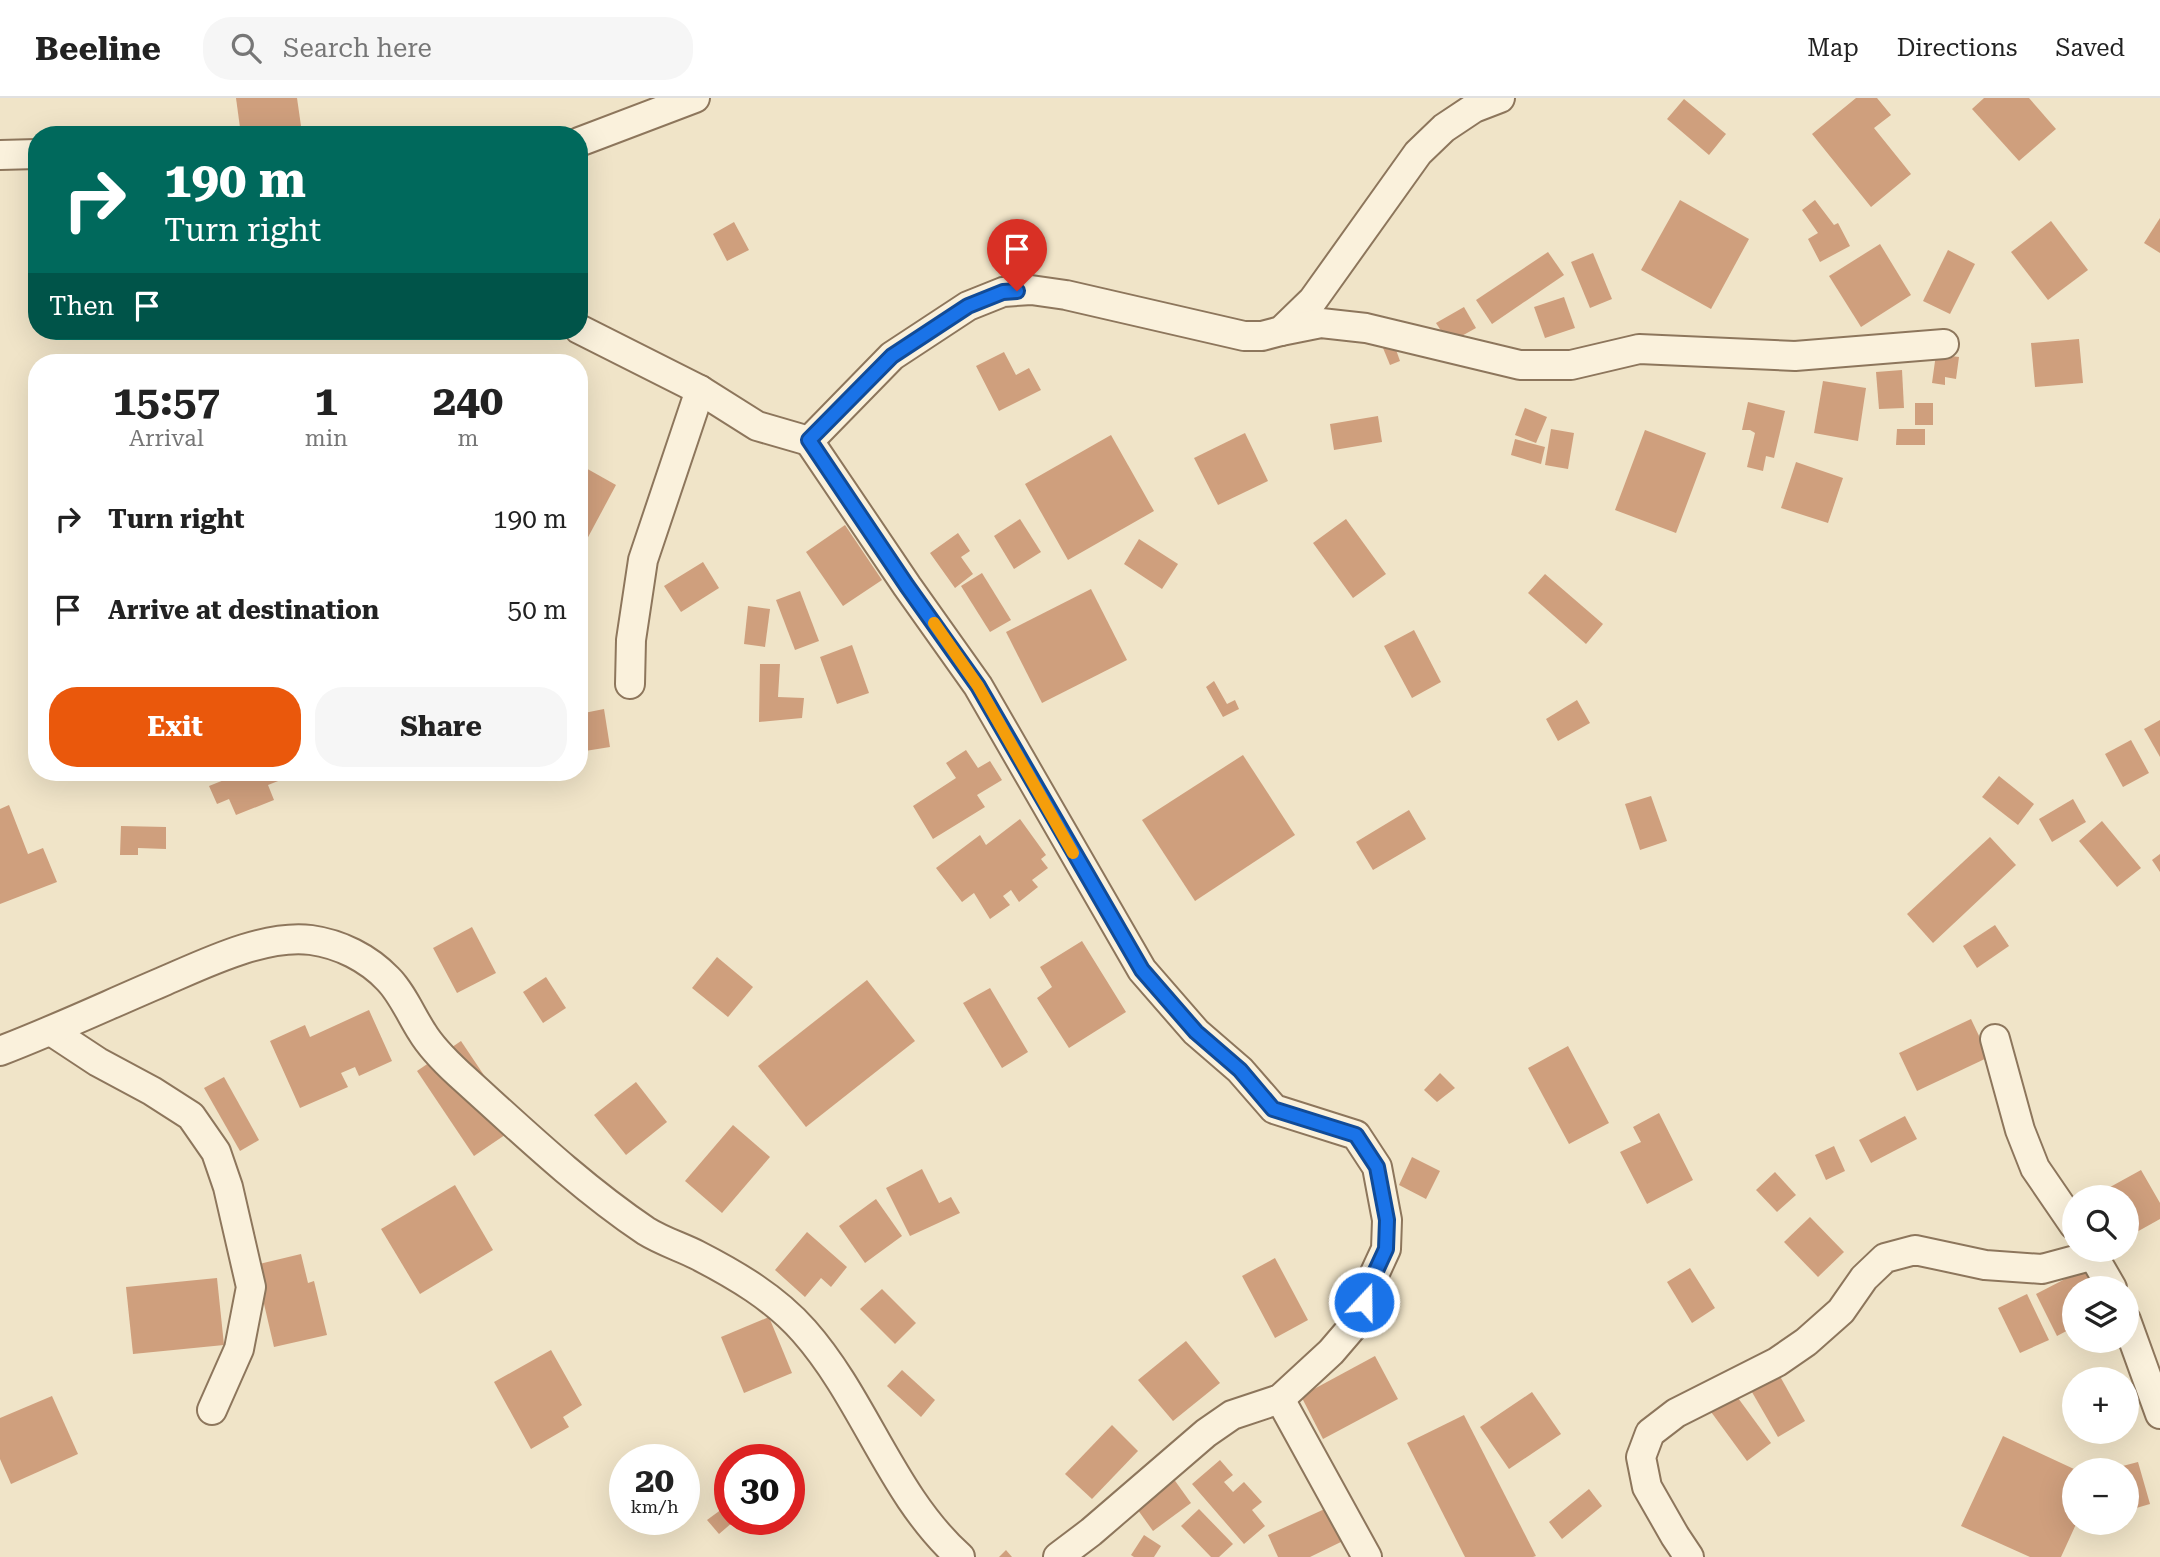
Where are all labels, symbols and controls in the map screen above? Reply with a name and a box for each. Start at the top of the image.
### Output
search box [203,17,693,80]
text: Beeline [35,29,161,68]
icon: search [227,29,265,67]
text: Search here [283,33,432,63]
text: Map [1807,34,1859,62]
text: Directions [1897,34,2017,62]
text: Saved [2055,34,2125,62]
text: 190 m [164,152,306,209]
icon: right [49,154,140,245]
text: Turn right [164,211,321,249]
pin [987,219,1047,291]
icon: arrive [998,230,1036,268]
icon: arrive [128,287,166,325]
text: Then [49,291,114,321]
text: 15:57 [113,376,220,425]
text: 1 [315,376,338,425]
text: 240 [433,376,503,425]
text: Arrival [129,425,204,452]
text: min [305,425,348,452]
text: m [457,425,478,452]
icon: right [49,500,87,538]
text: Turn right [108,504,244,534]
text: 190 m [493,504,567,534]
icon: arrive [49,591,87,629]
text: Arrive at destination [108,595,379,625]
text: 50 m [508,595,567,625]
button: Exit [49,687,301,767]
button: Share [315,687,567,767]
map controls [2062,1185,2139,1535]
button: search [2062,1185,2139,1262]
position arrow [1327,1265,1401,1339]
button: layers [2062,1276,2139,1353]
button: + [2062,1367,2139,1444]
speed limit sign: 30 [714,1444,805,1535]
button: − [2062,1458,2139,1535]
text: 20 [635,1460,674,1501]
text: km/h [630,1496,679,1517]

